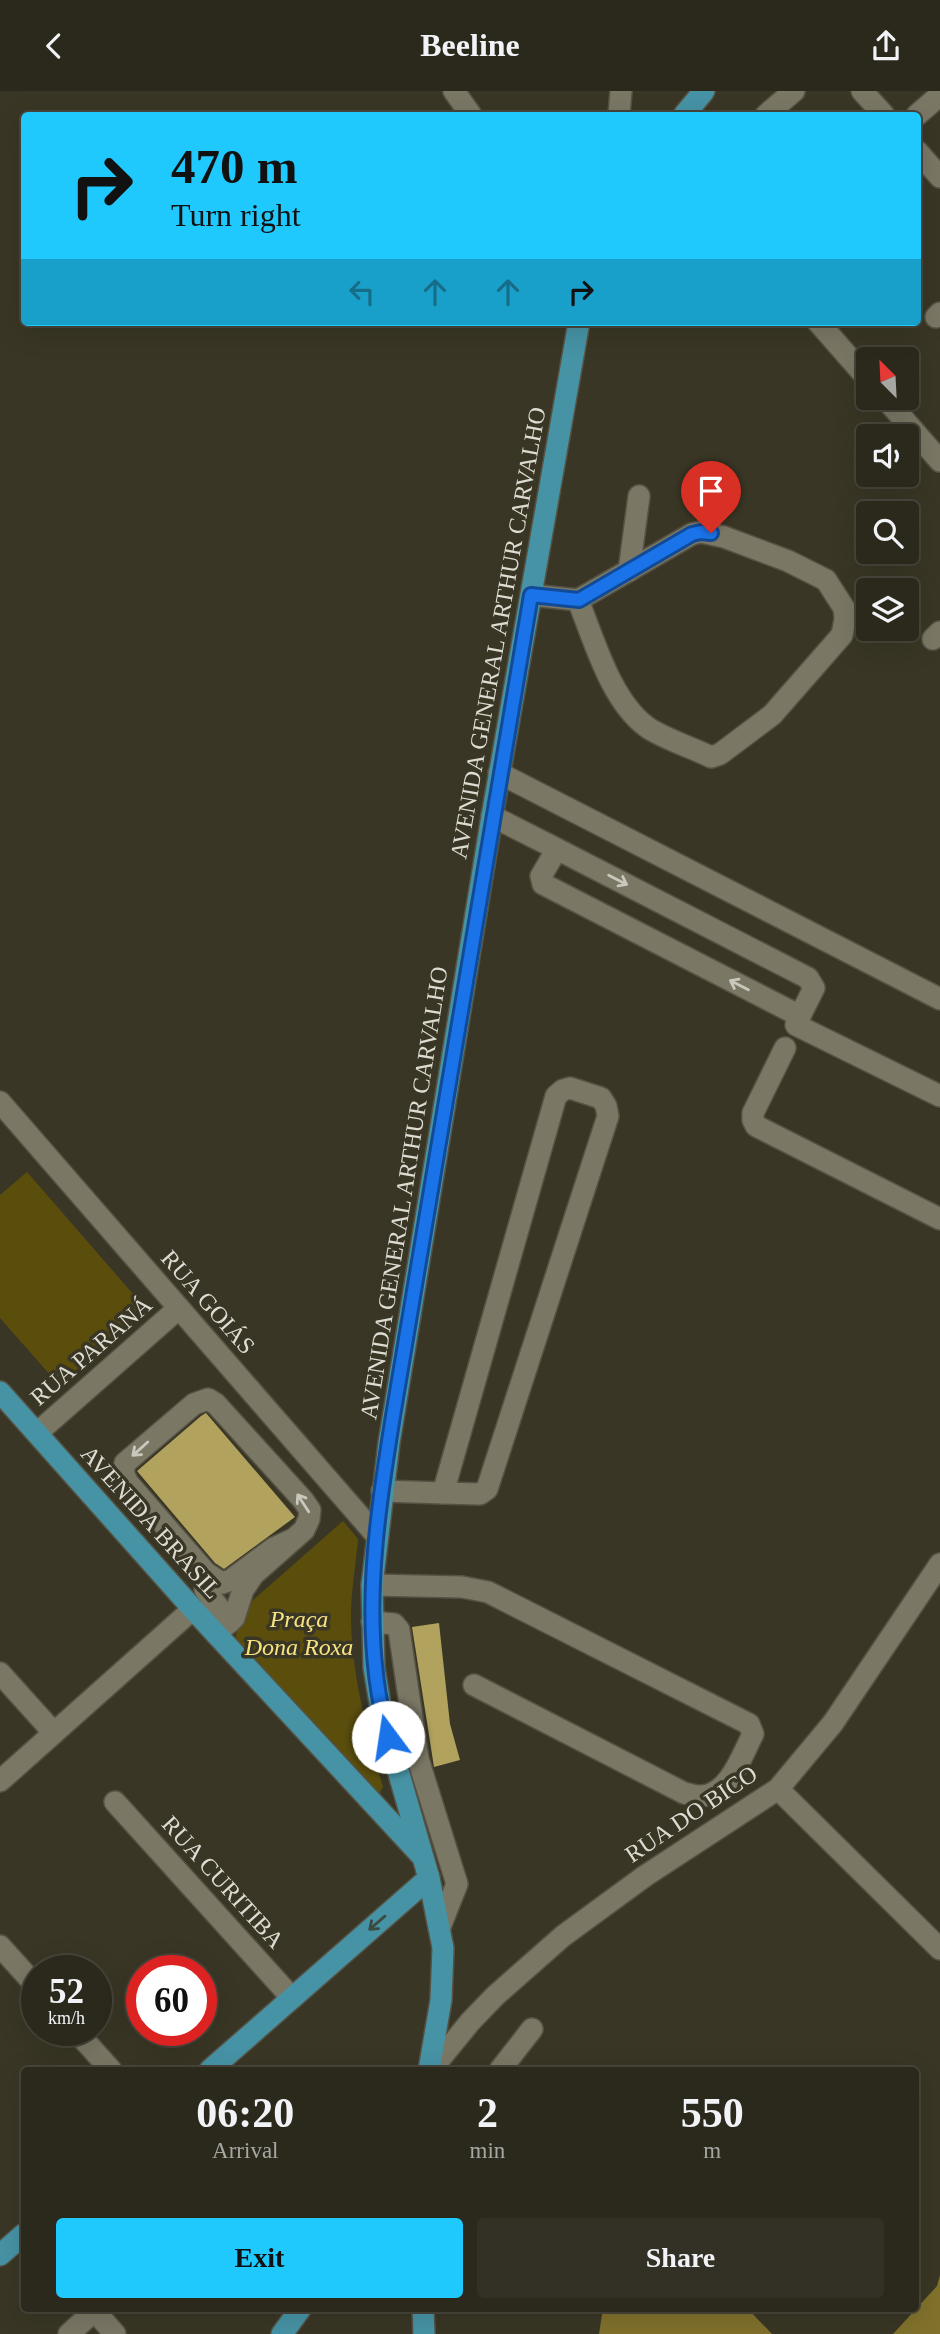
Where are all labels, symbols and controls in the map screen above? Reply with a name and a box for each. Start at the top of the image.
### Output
icon: back [35,27,73,65]
text: Beeline [420,27,520,63]
icon: share [867,27,905,65]
text: 470 m [171,139,298,194]
icon: right [56,140,147,231]
text: Turn right [171,197,301,233]
icon: left [343,273,381,311]
icon: ahead [416,273,454,311]
icon: ahead [489,273,527,311]
icon: right [562,273,600,311]
north arrow [856,347,919,409]
map controls [856,347,919,641]
street label: AVENIDA GENERAL ARTHUR CARVALHO [445,405,551,861]
button: sound [856,424,919,487]
pin [681,461,741,533]
icon: arrive [692,472,730,510]
button: search [856,501,919,564]
button: layers [856,578,919,641]
one-way arrow [607,874,628,887]
street label: AVENIDA GENERAL ARTHUR CARVALHO [355,965,453,1421]
one-way arrow [729,978,750,991]
street label: RUA GOIÁS [156,1245,260,1359]
street label: RUA PARANÁ [25,1291,157,1411]
street label: AVENIDA BRASIL [76,1440,226,1604]
one-way arrow [132,1441,149,1458]
one-way arrow [296,1494,311,1513]
park label: Praça Dona Roxa [244,1606,353,1660]
position arrow [351,1700,425,1774]
street label: RUA DO BICO [620,1760,762,1868]
street label: RUA CURITIBA [157,1811,290,1954]
one-way arrow [369,1915,387,1931]
speed limit sign: 60 [126,1955,217,2046]
text: 52 [49,1972,84,2011]
text: km/h [48,2008,85,2028]
text: 06:20 [196,2090,294,2136]
text: 2 [477,2090,498,2136]
text: 550 [681,2090,744,2136]
text: Arrival [212,2138,279,2163]
text: min [470,2138,505,2163]
text: m [703,2138,721,2163]
button: Exit [56,2218,463,2298]
button: Share [477,2218,884,2298]

